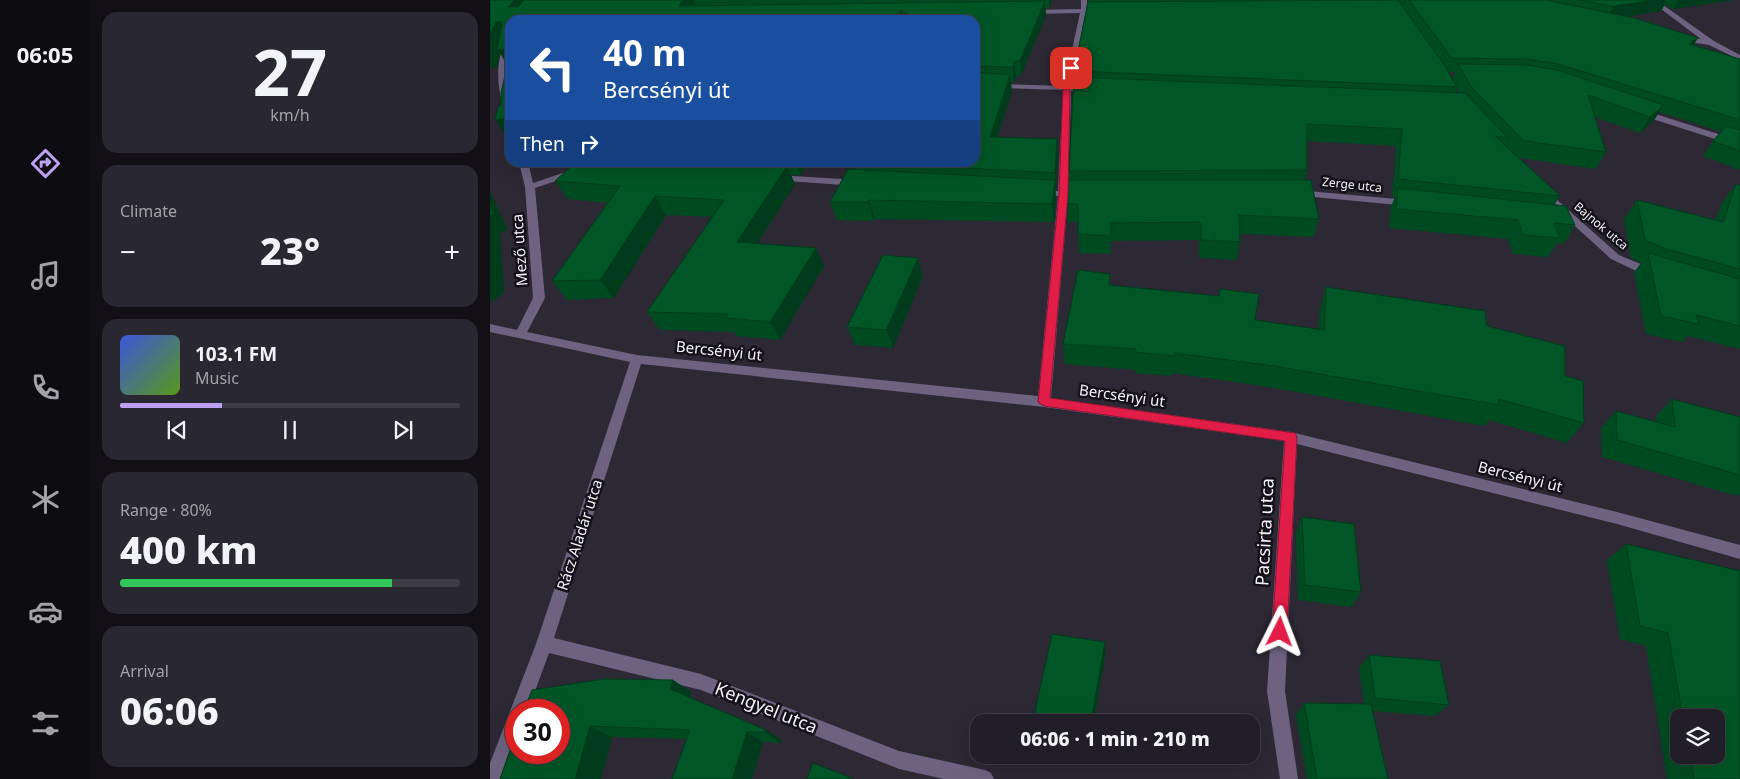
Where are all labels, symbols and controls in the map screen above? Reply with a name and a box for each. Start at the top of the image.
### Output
text: 27 [253,27,327,115]
text: 40 m [603,29,686,76]
icon: left [520,35,585,100]
text: 06:05 [17,39,73,69]
pin [1050,47,1092,89]
icon: arrive [1057,54,1085,82]
text: Bercsényi út [603,74,730,104]
text: km/h [270,104,310,126]
icon: right [575,130,603,158]
text: Then [520,131,565,157]
icon: directions [28,146,63,181]
street label: Zerge utca [1321,173,1383,196]
street label: Bajnok utca [1571,198,1632,253]
text: Climate [120,200,177,222]
street label: Mező utca [507,213,531,287]
text: 23° [260,224,320,276]
text: − [120,232,136,270]
text: + [444,232,460,270]
icon: music [28,258,63,293]
street label: Bercsényi út [675,336,764,365]
text: 103.1 FM [195,341,277,367]
text: Music [195,367,239,389]
icon: phone [28,370,63,405]
street label: Bercsényi út [1078,379,1167,411]
icon: previous [163,416,191,444]
icon: pause [276,416,304,444]
icon: next [389,416,417,444]
street label: Bercsényi út [1476,456,1565,496]
street label: Rácz Aladár utca [552,477,606,593]
street label: Pacsirta utca [1249,477,1279,586]
icon: climate [28,482,63,517]
text: Range · 80% [120,499,212,521]
text: 400 km [120,523,258,575]
icon: car [28,594,63,629]
position arrow [1253,605,1305,657]
text: Arrival [120,660,169,682]
street label: Kengyel utca [712,676,821,739]
text: 06:06 [120,684,219,736]
speed limit sign: 30 [505,699,570,764]
icon: filters [28,706,63,741]
map controls [1670,709,1725,764]
button: layers [1670,709,1725,764]
text: 06:06 · 1 min · 210 m [1020,726,1210,752]

